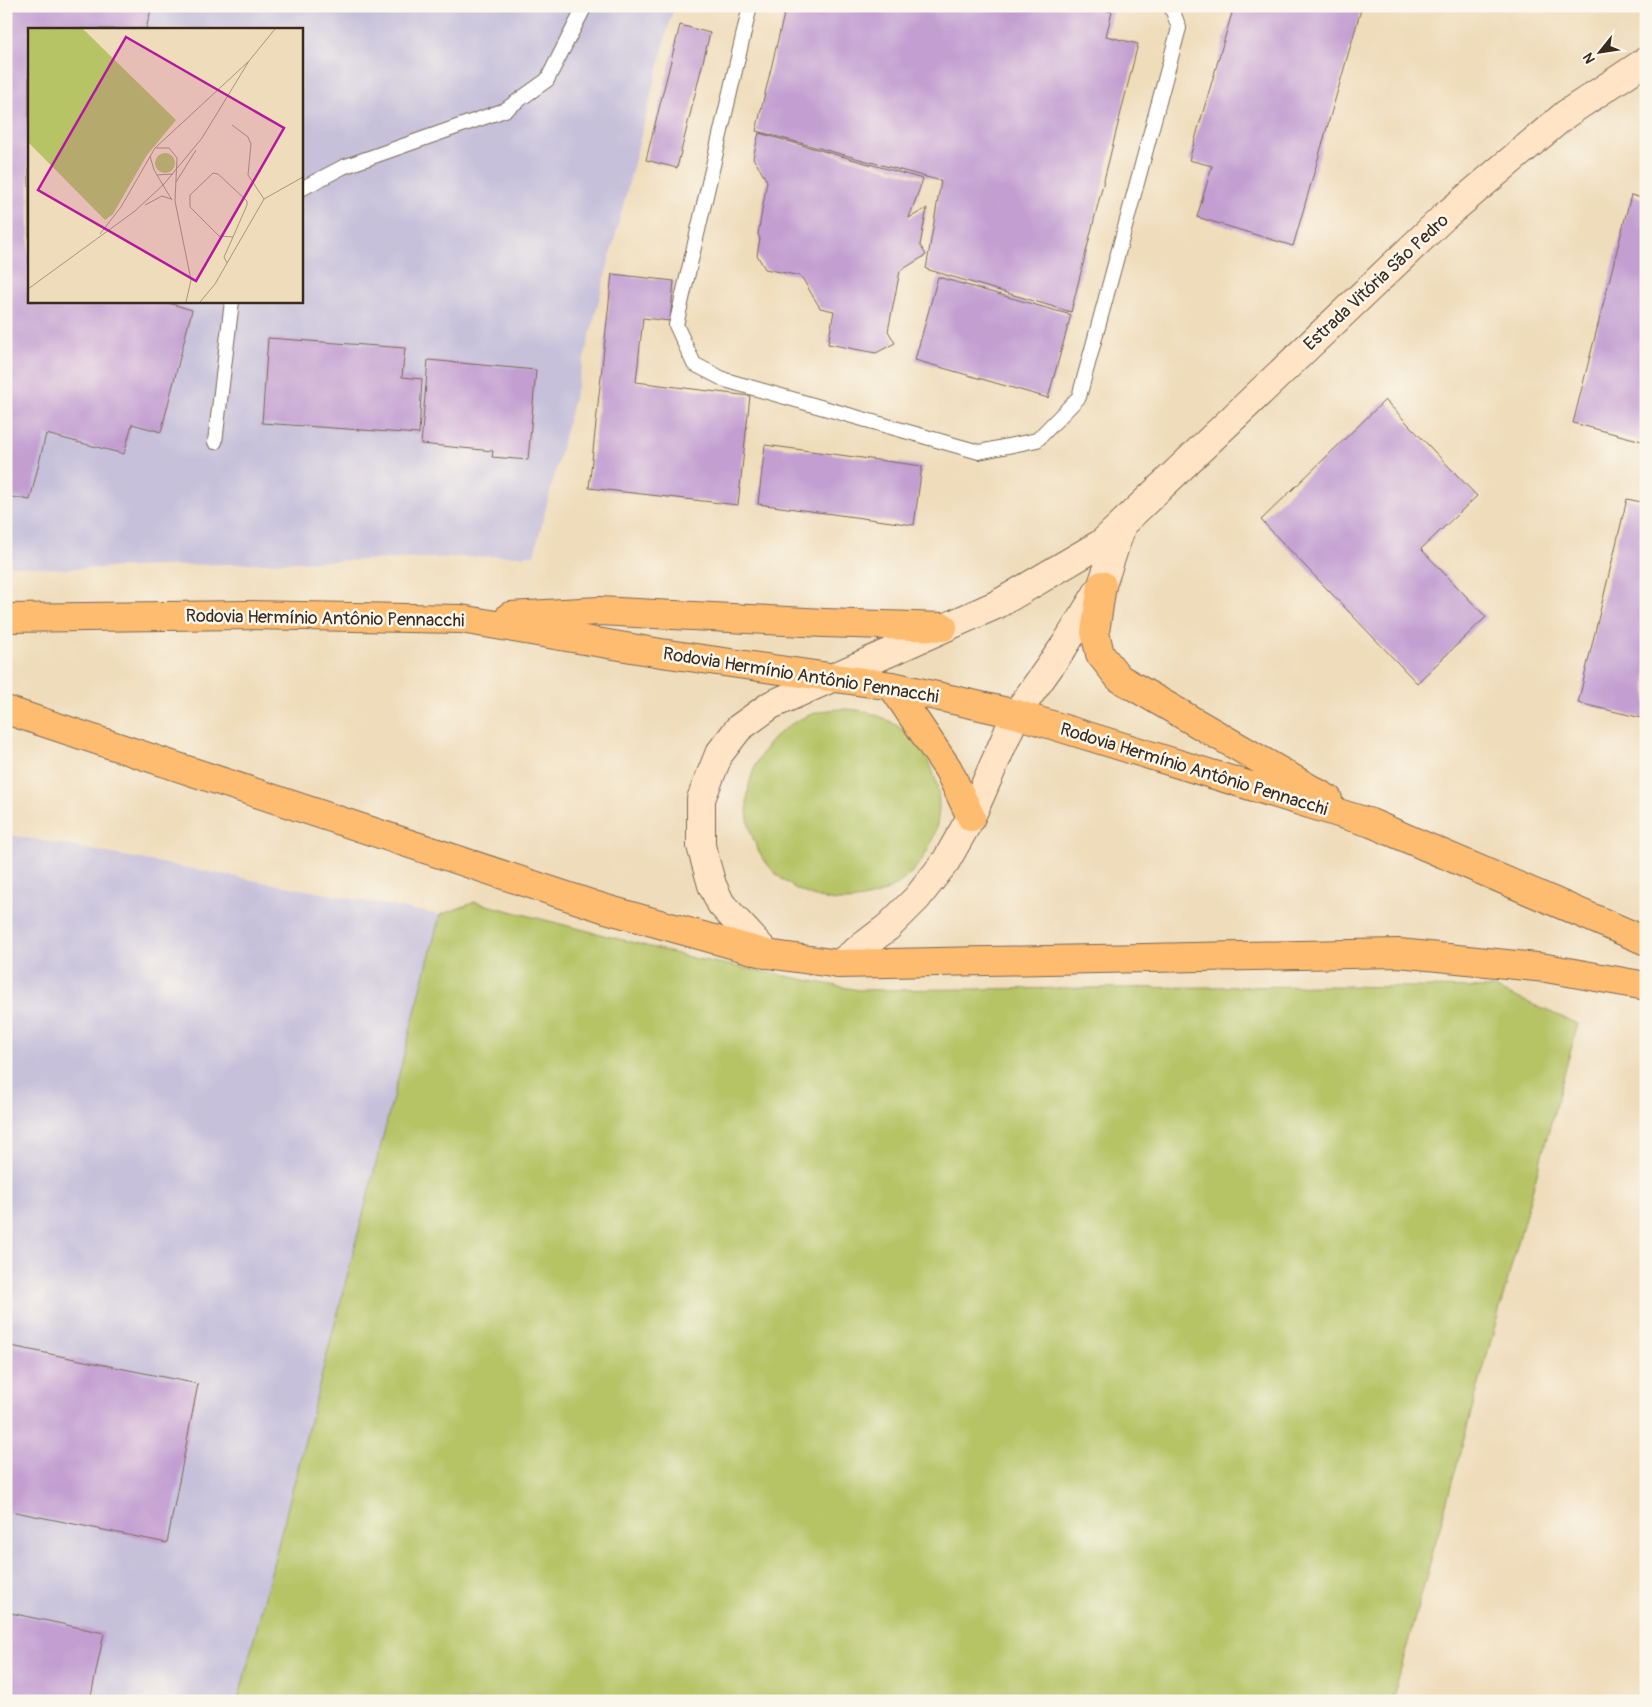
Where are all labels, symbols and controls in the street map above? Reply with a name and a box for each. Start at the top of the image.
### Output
inset map [28,28,302,302]
north arrow [1574,28,1624,78]
text: N [1579,50,1599,67]
street label: Estrada Vitória São Pedro [1299,209,1454,356]
street label: Rodovia Hermínio Antônio Pennacchi [185,605,465,632]
street label: Rodovia Hermínio Antônio Pennacchi [661,642,940,709]
street label: Rodovia Hermínio Antônio Pennacchi [1057,718,1331,821]

